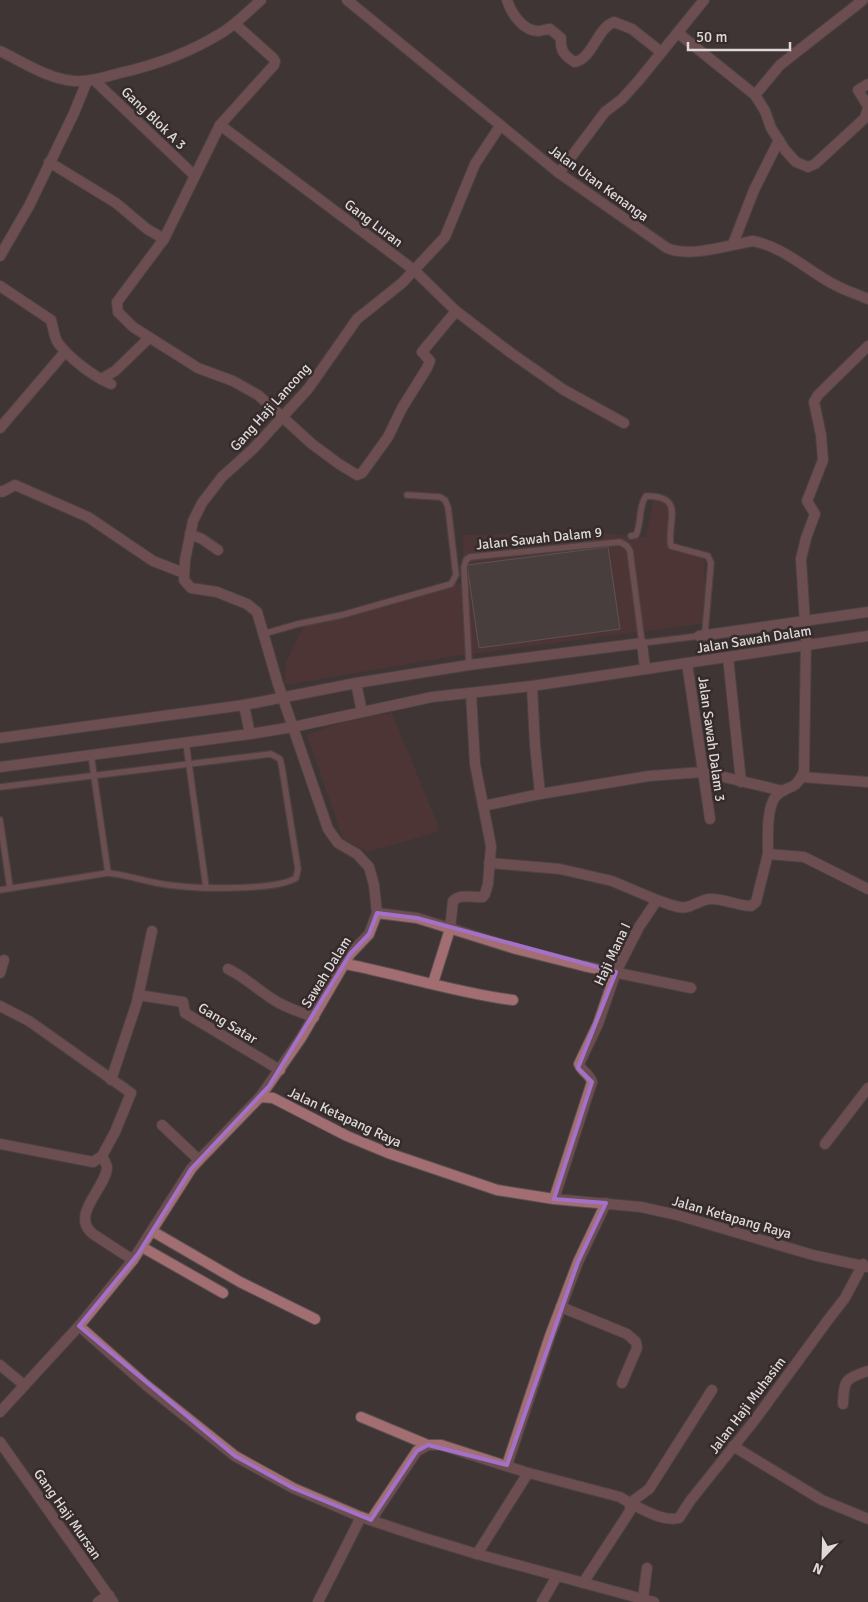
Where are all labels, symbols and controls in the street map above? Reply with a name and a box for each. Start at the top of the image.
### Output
scale bar [688,20,790,52]
text: 50 m [696,28,727,46]
street label: Gang Blok A 3 [118,83,189,153]
street label: Jalan Utan Kenanga [546,142,652,225]
street label: Gang Luran [341,196,406,251]
street label: Gang Haji Lancong [226,360,314,455]
street label: Jalan Sawah Dalam 9 [475,523,603,554]
street label: Jalan Sawah Dalam [696,622,813,657]
street label: Jalan Sawah Dalam 3 [694,675,729,803]
street label: Haji Mana I [590,920,634,988]
street label: Sawah Dalam [298,933,355,1011]
street label: Gang Satar [195,999,261,1048]
street label: Jalan Ketapang Raya [285,1084,404,1151]
street label: Jalan Ketapang Raya [670,1192,794,1243]
street label: Jalan Haji Muhasim [705,1353,789,1457]
street label: Gang Haji Mursan [30,1466,105,1563]
north arrow [798,1532,848,1582]
text: N [810,1559,826,1578]

